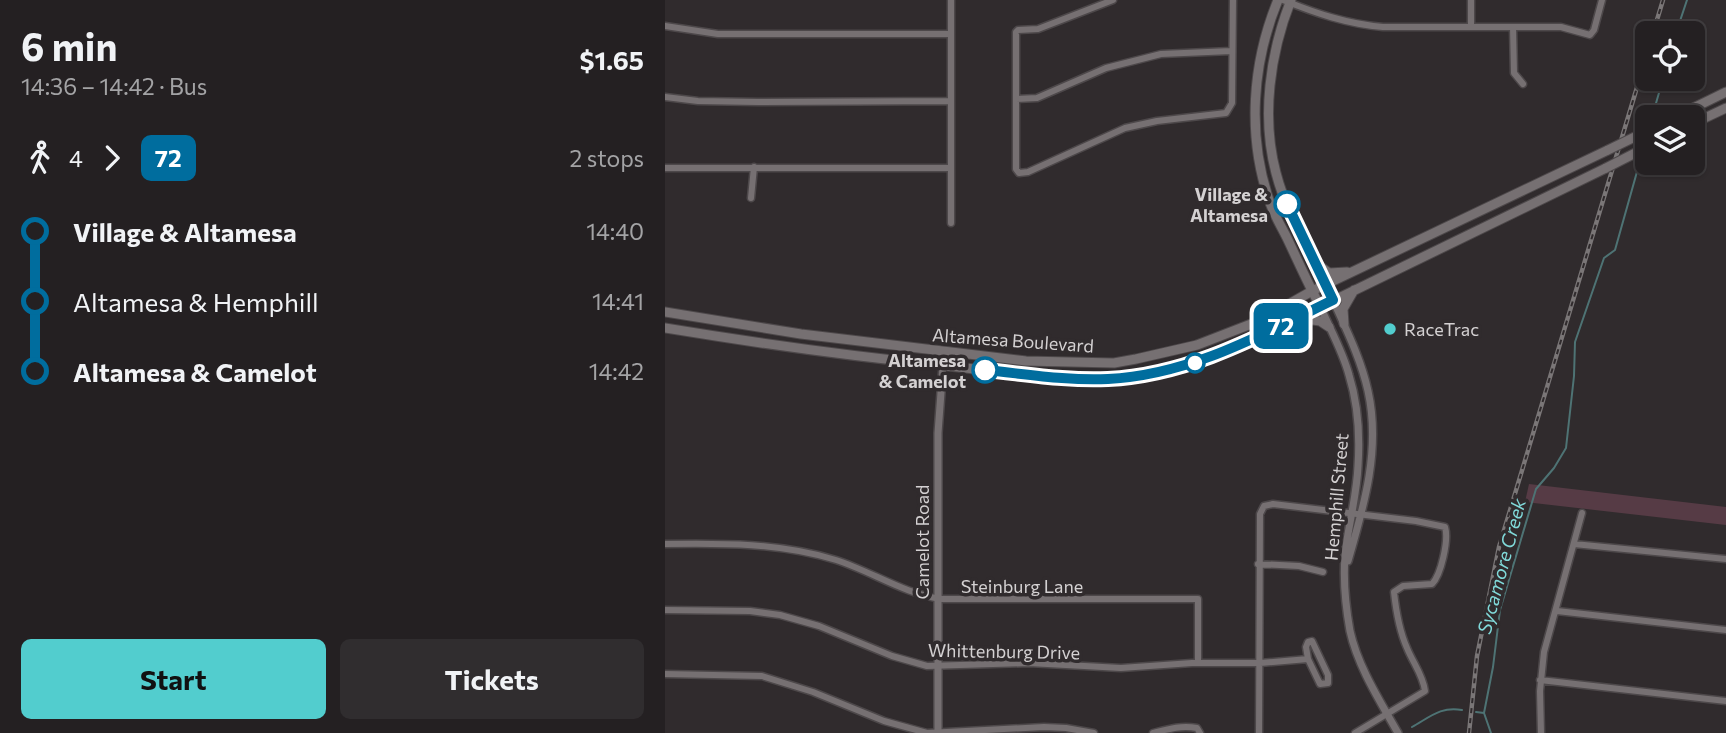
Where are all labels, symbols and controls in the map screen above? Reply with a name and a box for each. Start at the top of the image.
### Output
map controls [1635,21,1705,175]
button: locate [1635,21,1705,91]
text: 6 min [21,22,117,69]
text: $1.65 [580,44,644,75]
text: 14:36 – 14:42 · Bus [21,72,207,100]
button: layers [1635,105,1705,175]
icon: walk [21,139,59,177]
icon: forward [93,139,131,177]
text: 72 [155,143,182,172]
text: 4 [69,144,83,172]
text: 2 stops [570,144,644,172]
place label: Village & Altamesa [1190,183,1268,226]
marker: Village & Altamesa [1274,191,1300,217]
text: Village & Altamesa [73,216,297,247]
text: 14:40 [586,217,644,245]
text: Altamesa & Hemphill [73,286,319,317]
text: 14:41 [592,287,644,315]
line badge: 72 [1249,303,1313,349]
text: 72 [1268,311,1294,340]
place label: RaceTrac [1404,318,1479,340]
marker: RaceTrac [1382,321,1398,337]
street label: Altamesa Boulevard [931,323,1095,357]
place label: Altamesa & Camelot [879,349,966,392]
unlabelled marker [1185,353,1205,373]
text: Altamesa & Camelot [73,356,317,387]
text: 14:42 [589,357,644,385]
marker: Altamesa & Camelot [972,357,998,383]
street label: Hemphill Street [1319,432,1353,562]
street label: Camelot Road [911,484,933,600]
water label: Sycamore Creek [1472,495,1530,636]
street label: Steinburg Lane [961,575,1083,597]
button: Start [21,639,326,719]
button: Tickets [340,639,644,719]
street label: Whittenburg Drive [928,639,1080,663]

